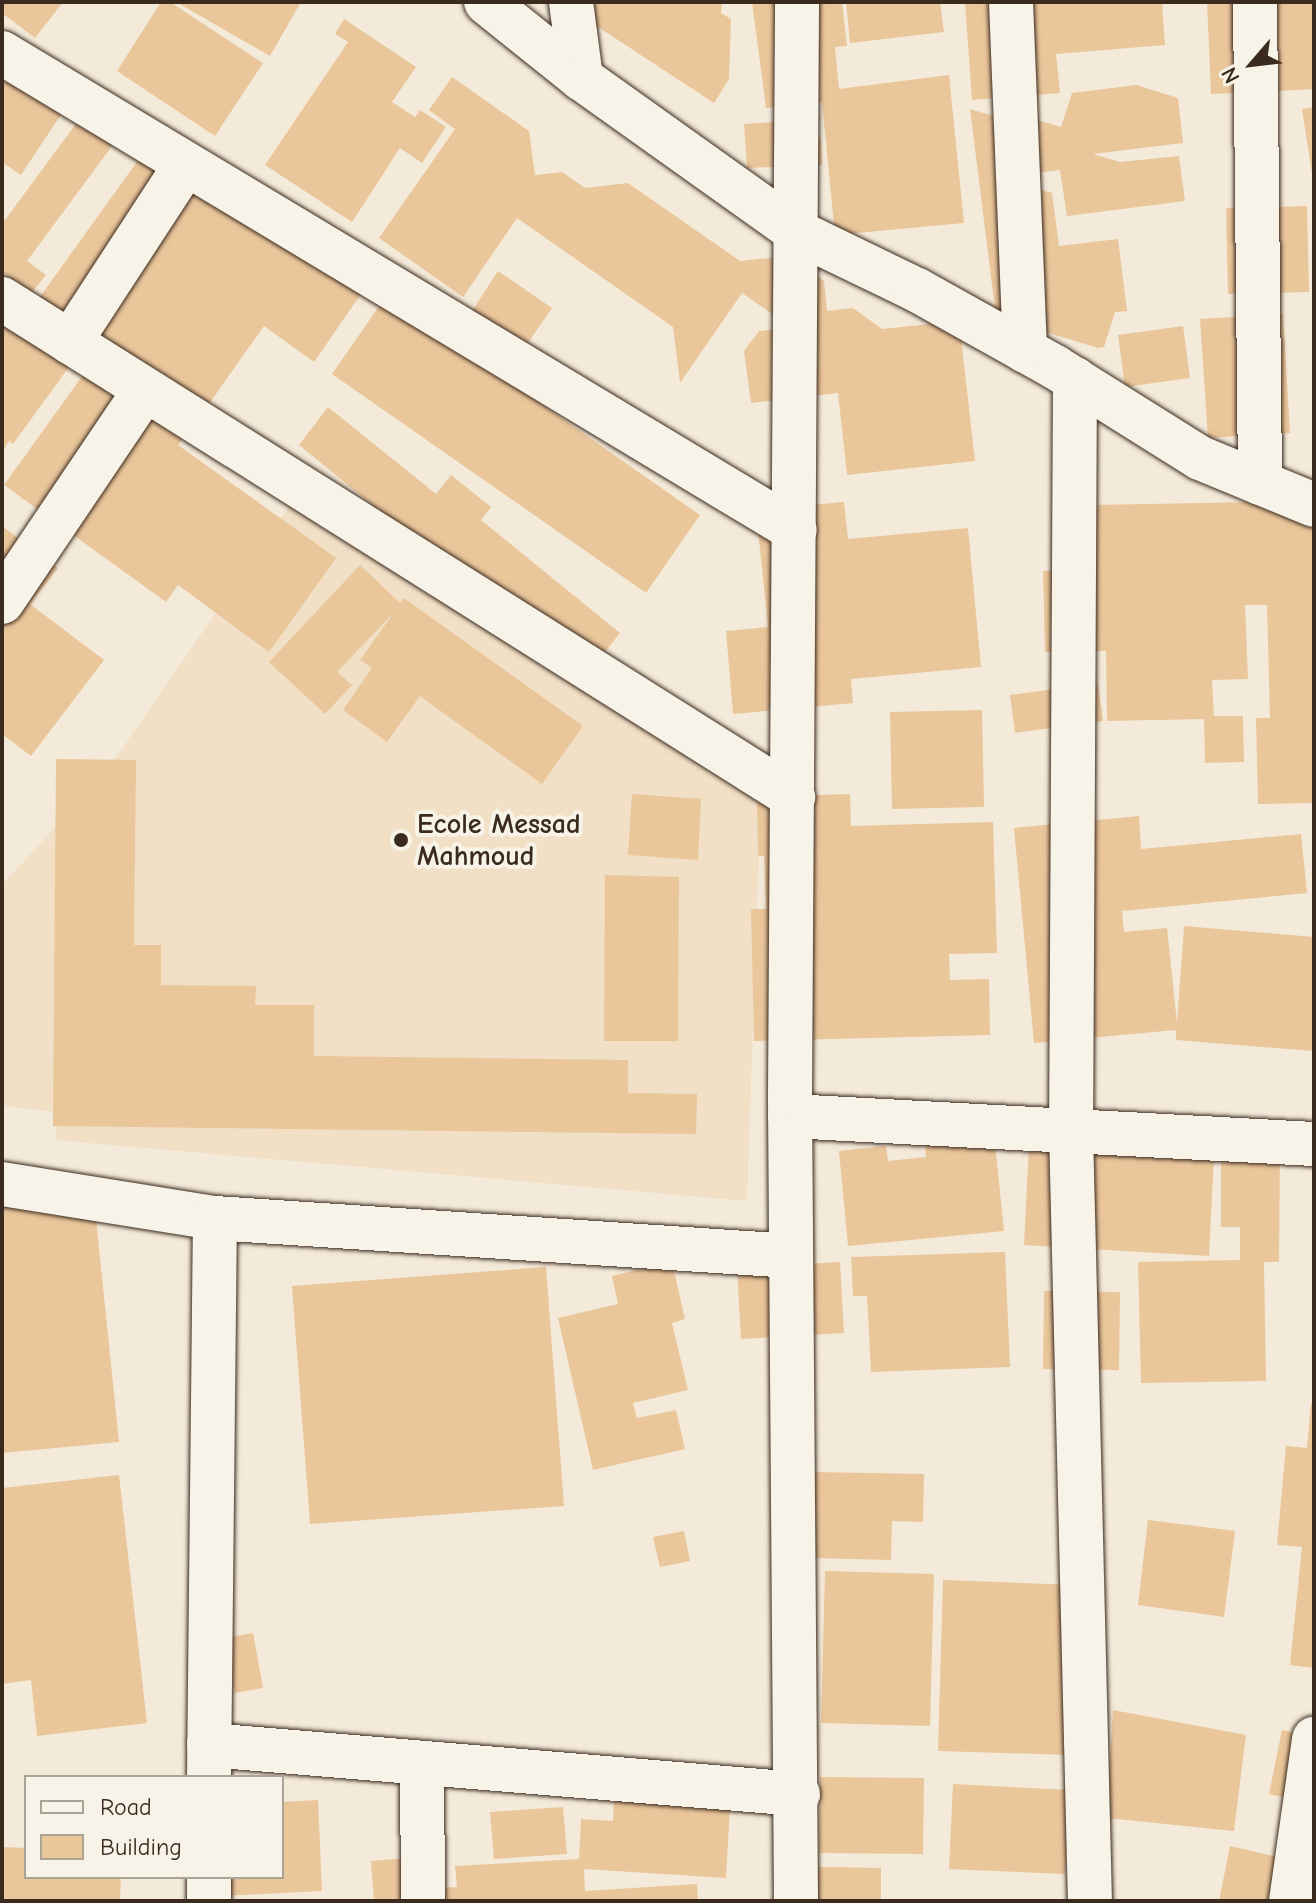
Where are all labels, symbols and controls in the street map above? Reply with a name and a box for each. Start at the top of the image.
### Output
north arrow [1212,24,1292,104]
text: N [1216,63,1246,88]
place label: Ecole Messad Mahmoud [417,807,581,873]
marker: Ecole Messad Mahmoud [392,831,410,849]
legend [24,1775,284,1879]
text: Road [100,1793,152,1821]
text: Building [100,1833,182,1861]

